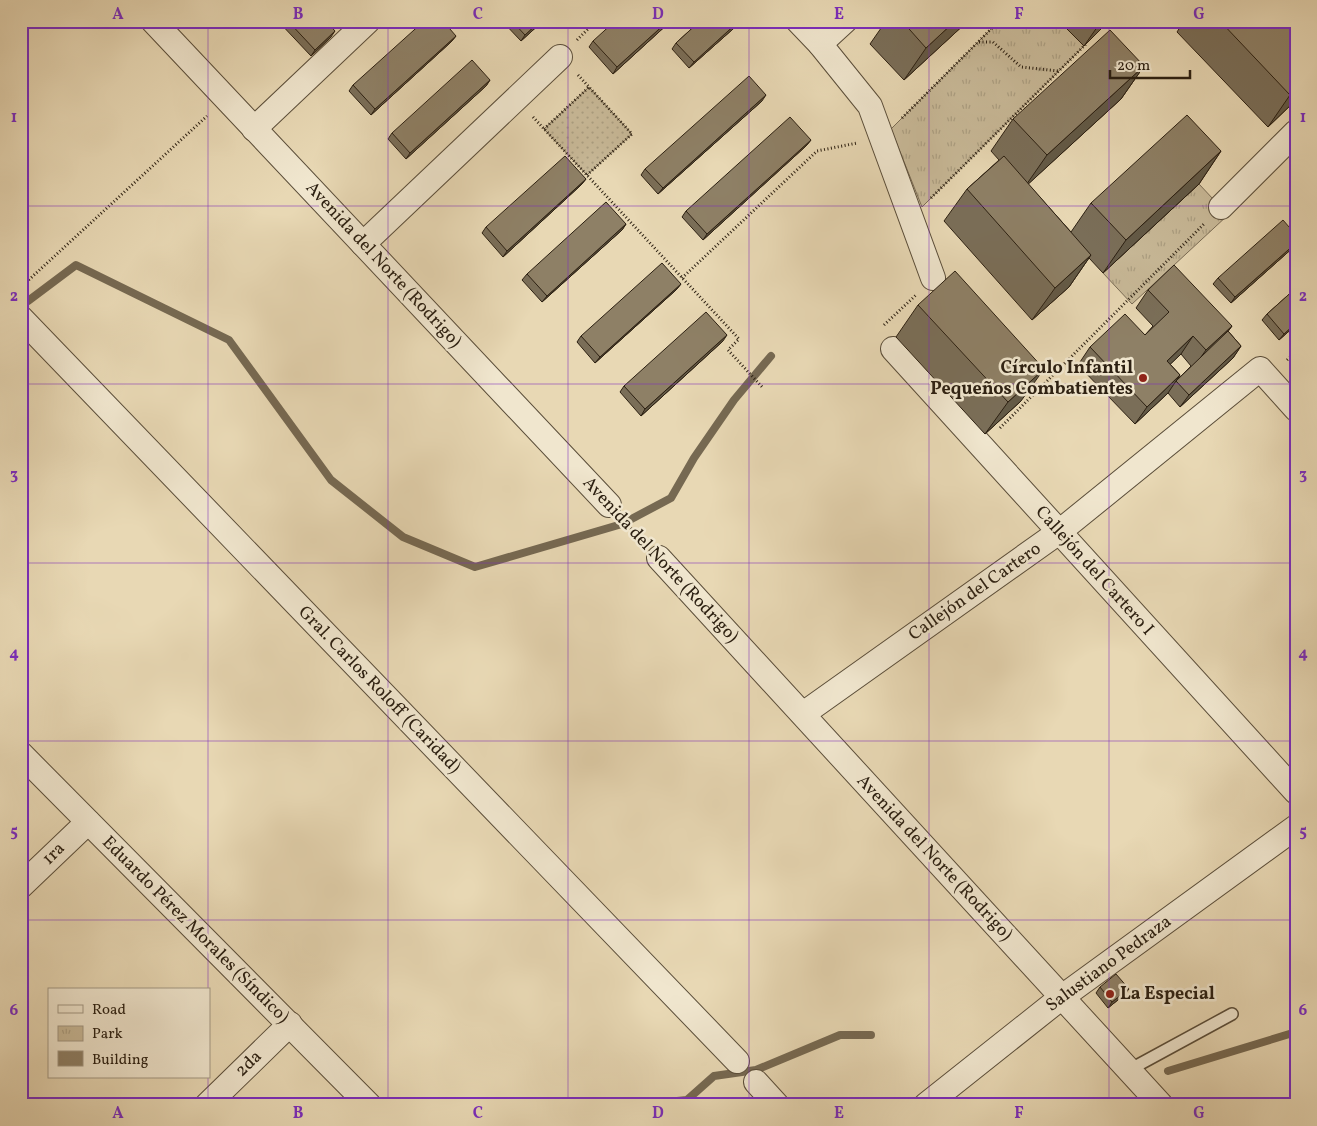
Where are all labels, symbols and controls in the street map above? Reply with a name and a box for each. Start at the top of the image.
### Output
text: A [112,4,124,26]
text: B [293,4,304,26]
text: C [473,4,483,26]
text: D [652,4,664,26]
text: E [834,4,844,26]
text: F [1014,4,1024,26]
text: G [1193,4,1205,26]
scale bar [1110,48,1190,80]
text: 20 m [1117,56,1150,77]
text: 1 [11,107,17,129]
text: 1 [1300,107,1306,129]
street label: Avenida del Norte (Rodrigo) [299,177,467,353]
text: 2 [10,286,18,308]
text: 2 [1299,286,1307,308]
place label: Círculo Infantil Pequeños Combatientes [930,356,1133,402]
marker: Círculo Infantil Pequeños Combatientes [1137,372,1149,384]
text: 3 [10,464,18,486]
text: 3 [1299,464,1307,486]
street label: Avenida del Norte (Rodrigo) [576,472,744,648]
street label: Callejón del Cartero I [1029,501,1159,641]
street label: Callejón del Cartero [904,537,1046,647]
street label: Gral. Carlos Roloff (Caridad) [292,601,466,779]
text: 4 [9,643,19,665]
text: 4 [1298,643,1308,665]
street label: Avenida del Norte (Rodrigo) [850,770,1018,946]
text: 5 [10,821,18,843]
text: 5 [1299,821,1307,843]
street label: Eduardo Pérez Morales (Síndico) [96,831,294,1029]
street label: 1ra [37,837,71,871]
street label: Salustiano Pedraza [1041,910,1177,1018]
place label: La Especial [1120,982,1215,1007]
legend [48,988,210,1078]
marker: La Especial [1104,988,1116,1000]
text: 6 [10,1000,19,1022]
text: Road [92,1000,126,1021]
text: 6 [1299,1000,1308,1022]
text: Park [92,1024,123,1045]
street label: 2da [230,1045,268,1083]
text: Building [92,1050,149,1071]
text: A [112,1103,124,1125]
text: B [293,1103,304,1125]
text: C [473,1103,483,1125]
text: D [652,1103,664,1125]
text: E [834,1103,844,1125]
text: F [1014,1103,1024,1125]
text: G [1193,1103,1205,1125]

